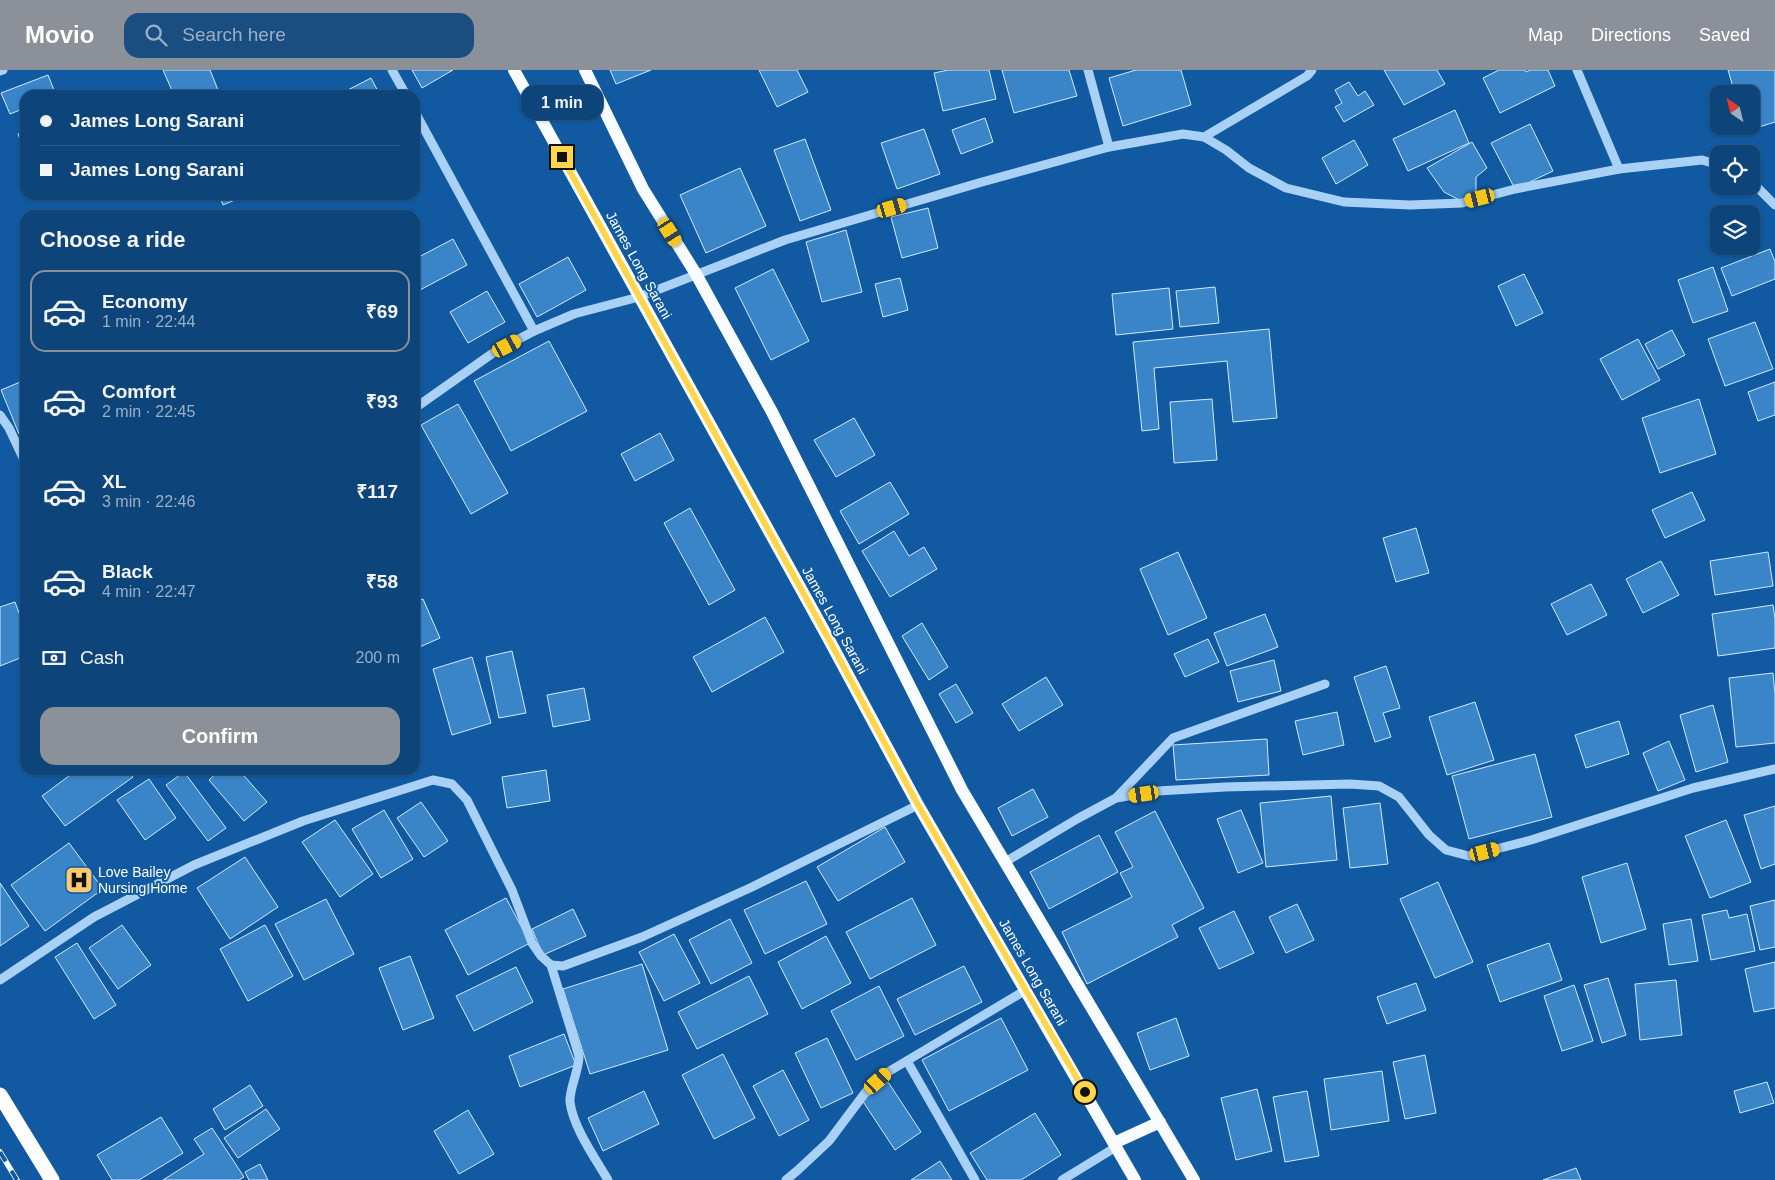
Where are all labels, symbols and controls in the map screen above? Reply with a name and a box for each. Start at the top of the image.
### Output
search box [124,13,474,58]
text: Movio [25,21,94,48]
icon: search [142,21,170,49]
text: Search here [182,24,286,45]
text: Map [1528,25,1563,45]
text: Directions [1591,25,1671,45]
text: Saved [1699,25,1750,45]
callout: 1 min [521,84,603,119]
north arrow [1710,85,1760,135]
map controls [1710,85,1760,255]
text: 1 min [541,94,583,111]
text: James Long Sarani [70,110,244,131]
button: locate [1710,145,1760,195]
route end [551,146,573,168]
text: James Long Sarani [70,159,244,180]
car [1463,187,1496,209]
car [875,197,908,219]
button: layers [1710,205,1760,255]
street label: James Long Sarani [603,208,675,322]
car [655,215,684,249]
text: Choose a ride [40,227,185,252]
icon: car [42,289,87,334]
text: Economy [102,291,188,312]
text: ₹69 [366,301,398,322]
text: 1 min · 22:44 [102,313,195,330]
car [490,332,523,360]
icon: car [42,379,87,424]
text: Comfort [102,381,176,402]
text: ₹93 [366,391,398,412]
text: 2 min · 22:45 [102,403,195,420]
icon: car [42,469,87,514]
text: XL [102,471,126,492]
text: ₹117 [356,481,398,502]
text: 3 min · 22:46 [102,493,195,510]
icon: car [42,559,87,604]
text: Black [102,561,153,582]
street label: James Long Sarani [799,563,871,677]
text: ₹58 [366,571,398,592]
text: 4 min · 22:47 [102,583,195,600]
icon: cash [40,644,68,672]
text: Cash [80,647,124,668]
text: 200 m [356,649,400,666]
button: Confirm [40,707,400,765]
car [1128,784,1159,804]
car [1468,841,1501,863]
place label: Love Bailey Nursing Home [98,864,188,896]
hospital icon: Love Bailey Nursing Home [64,865,94,895]
street label: James Long Sarani [996,916,1070,1028]
car [861,1065,894,1097]
route start [1074,1081,1096,1103]

